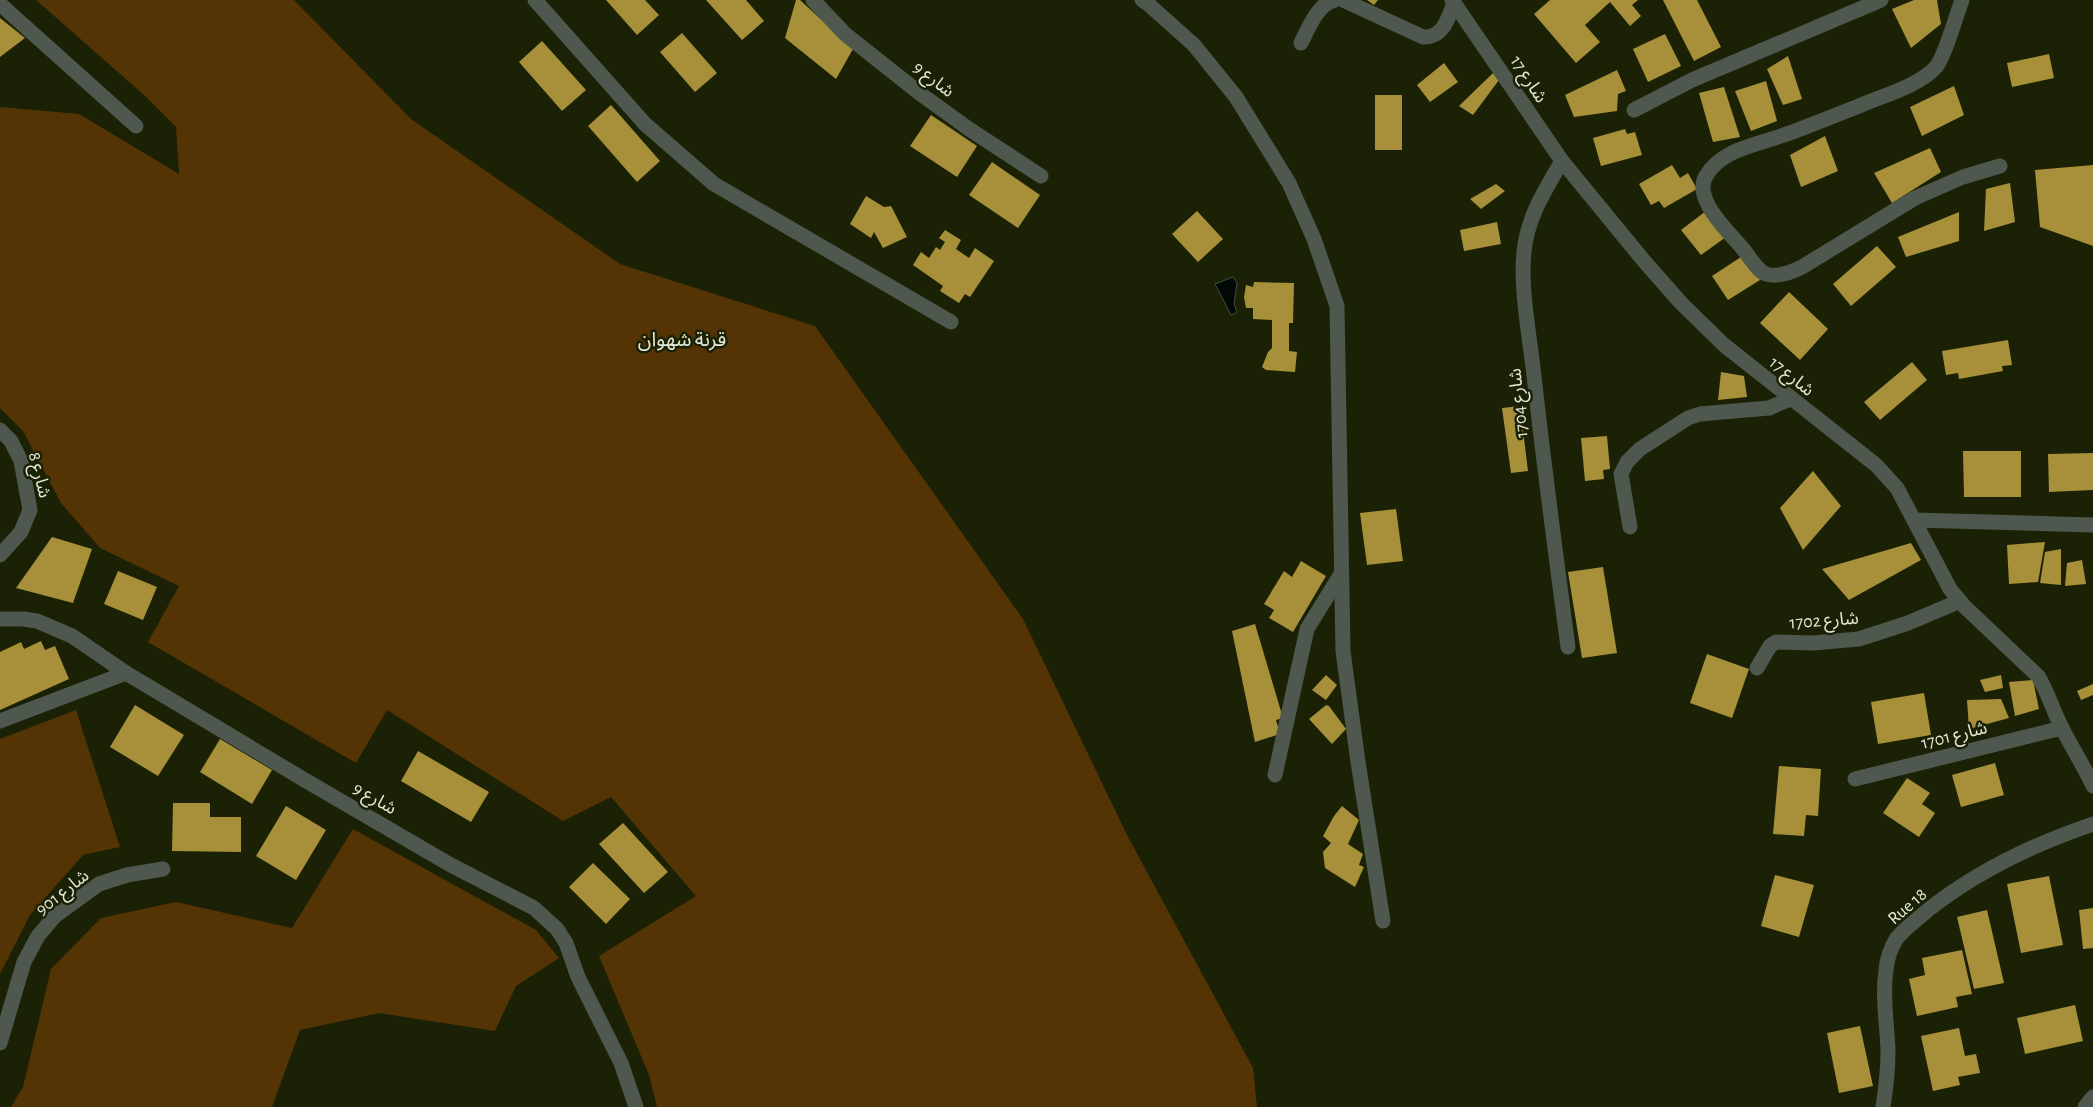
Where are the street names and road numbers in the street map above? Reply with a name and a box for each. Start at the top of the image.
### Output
street label: شارع 17 [1503,53,1550,108]
street label: شارع 9 [907,58,957,104]
street label: شارع 17 [1763,353,1817,403]
street label: شارع 1704 [1506,367,1536,439]
street label: شارع 8 [21,450,53,501]
street label: شارع 1702 [1789,610,1860,636]
street label: شارع 1701 [1919,719,1990,757]
street label: شارع 9 [348,779,399,822]
street label: شارع 901 [33,867,95,922]
street label: Rue 18 [1885,885,1930,928]

